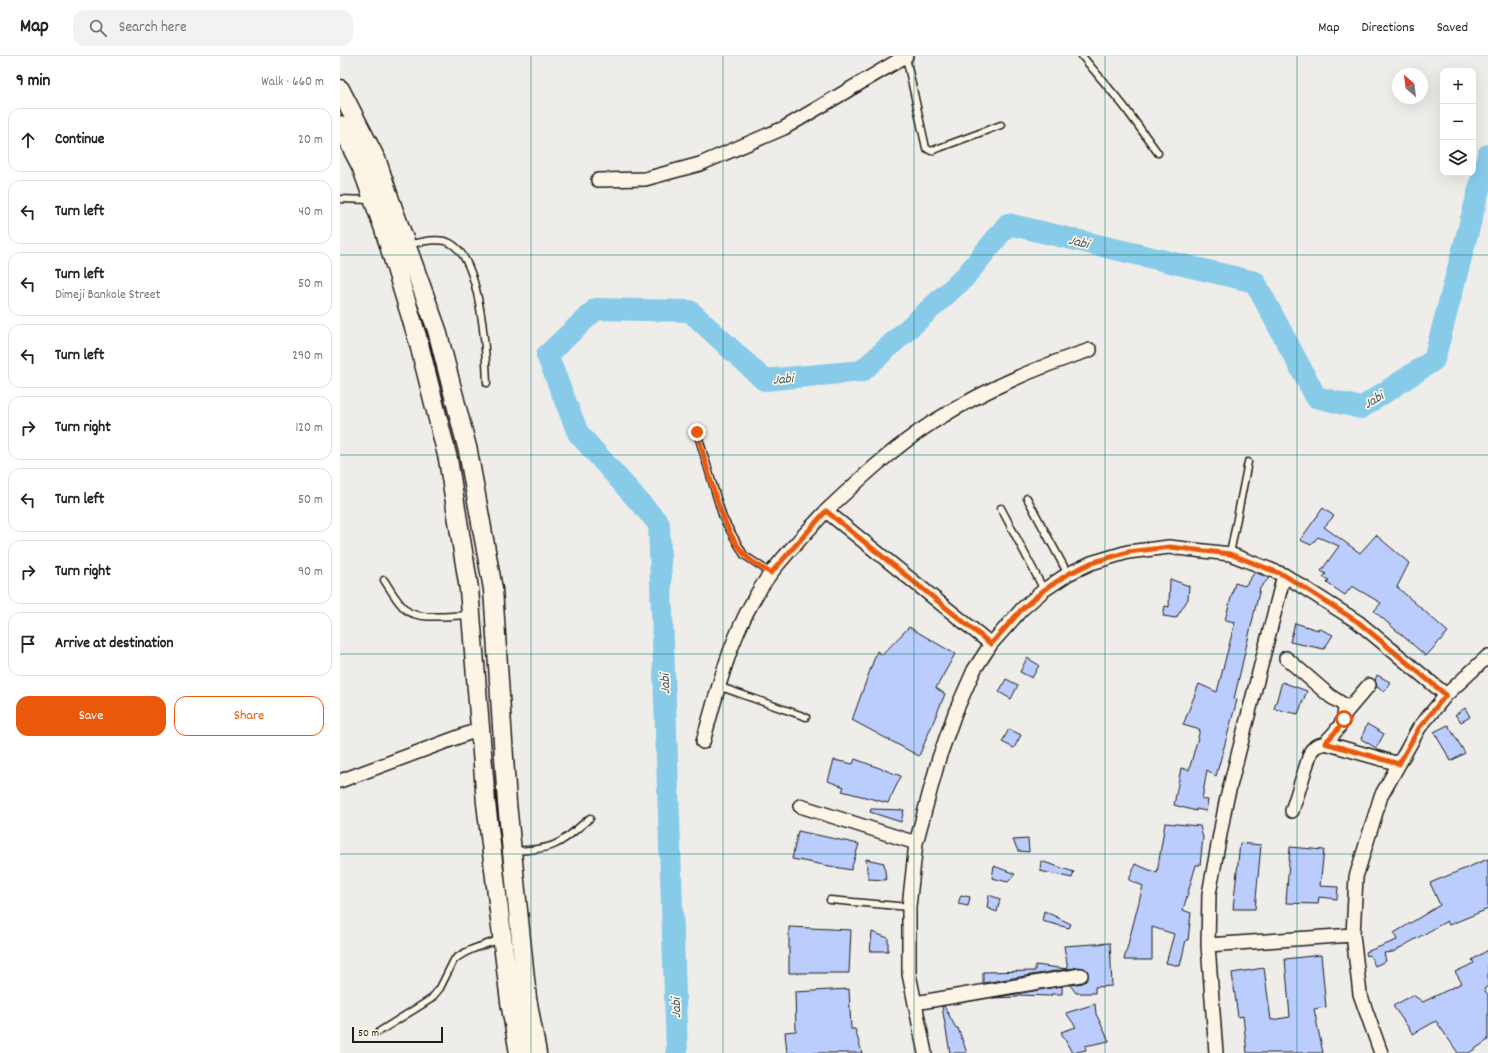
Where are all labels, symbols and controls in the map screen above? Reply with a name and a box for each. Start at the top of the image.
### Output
search box [73,10,353,46]
text: Map [20,14,49,41]
icon: search [87,17,109,39]
text: Search here [119,17,187,39]
text: Map [1318,18,1340,38]
text: Directions [1362,18,1415,38]
text: Saved [1437,18,1468,38]
north arrow [1392,68,1428,104]
map controls [1440,68,1476,176]
button: + [1440,68,1476,104]
text: 9 min [16,70,50,94]
text: Walk · 660 m [261,73,324,92]
button: − [1440,104,1476,140]
icon: ahead [17,129,39,151]
text: Continue [55,129,104,151]
text: 20 m [298,131,323,150]
button: layers [1440,140,1476,176]
icon: left [17,201,39,223]
text: Turn left [55,201,104,223]
text: 40 m [299,203,323,222]
water label: Jabi [1066,231,1093,256]
text: Turn left [55,264,104,286]
icon: left [17,273,39,295]
text: 50 m [298,275,323,294]
text: Dimeji Bankole Street [55,286,160,305]
icon: left [17,345,39,367]
text: Turn left [55,345,104,367]
text: 290 m [292,347,323,366]
water label: Jabi [772,369,797,391]
water label: Jabi [1360,386,1390,415]
icon: right [17,417,39,439]
text: Turn right [55,417,111,439]
text: 120 m [295,419,323,438]
route end [688,423,706,441]
icon: left [17,489,39,511]
text: Turn left [55,489,104,511]
text: 50 m [298,491,323,510]
icon: right [17,561,39,583]
text: Turn right [55,561,111,583]
text: 90 m [298,563,323,582]
icon: arrive [17,633,39,655]
text: Arrive at destination [55,633,173,655]
water label: Jabi [656,671,676,694]
button: Save [16,696,166,736]
button: Share [174,696,324,736]
route start [1335,710,1353,728]
water label: Jabi [667,995,687,1018]
scale bar [352,1025,443,1044]
text: 50 m [358,1026,379,1042]

